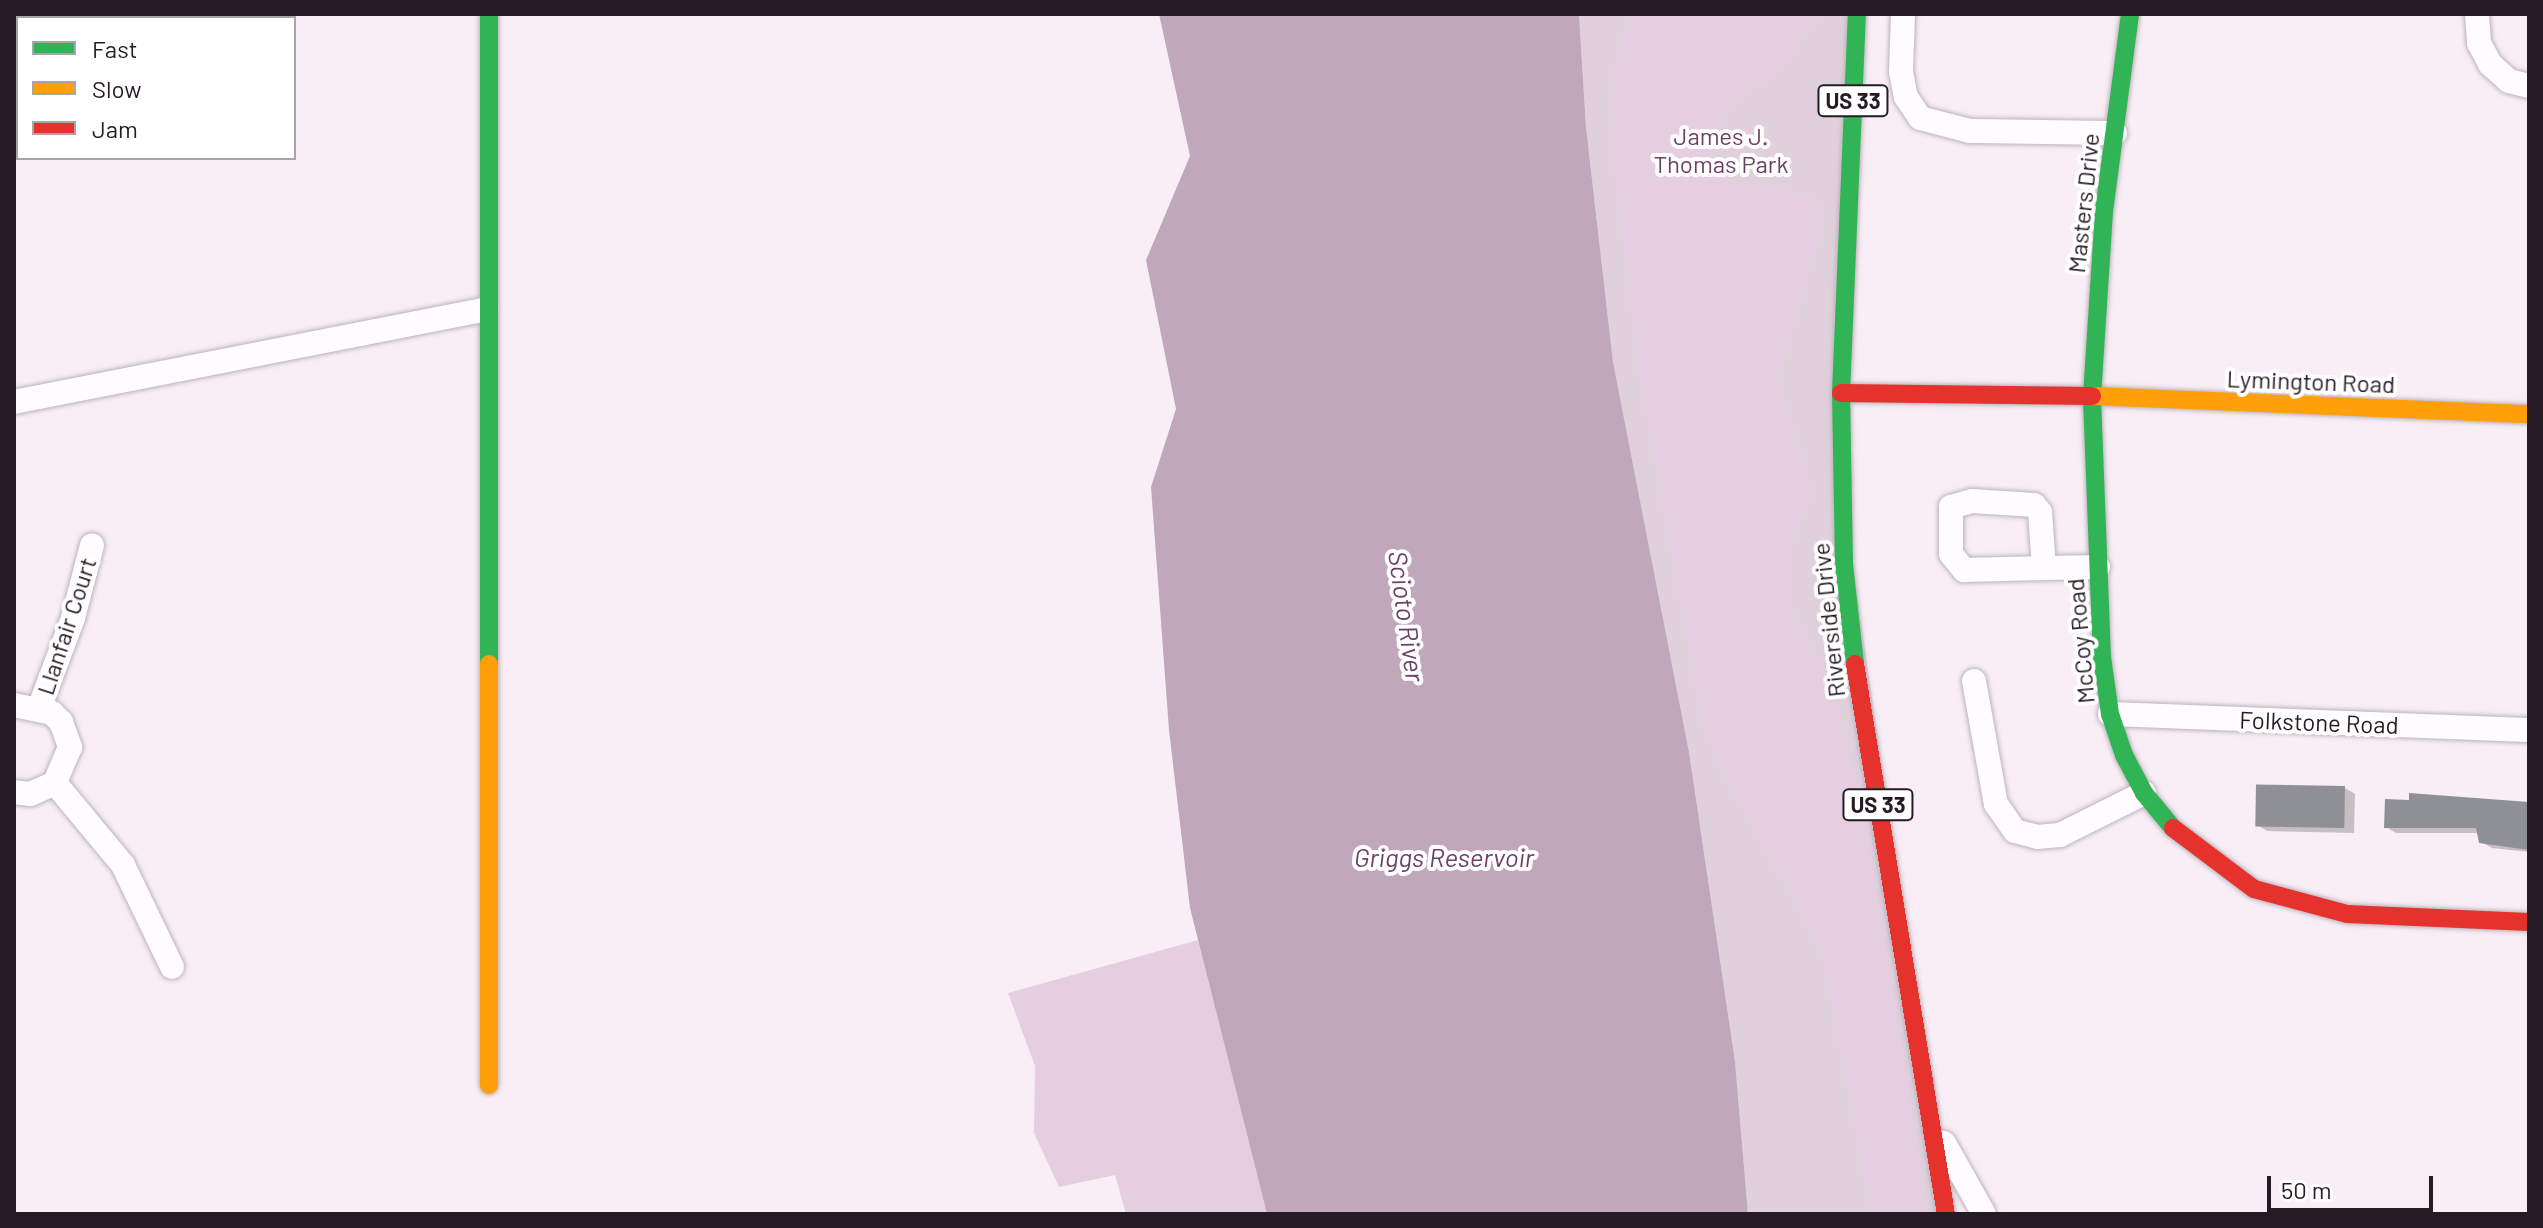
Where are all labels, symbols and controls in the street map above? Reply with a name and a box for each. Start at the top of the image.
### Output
legend [16,16,296,160]
text: Fast [92,34,137,63]
text: Slow [92,74,141,103]
road number: US 33 [1817,83,1889,119]
text: Jam [92,114,138,143]
park label: James J. Thomas Park [1653,122,1789,178]
street label: Masters Drive [2061,132,2105,274]
street label: Lymington Road [2226,364,2396,398]
street label: Riverside Drive [1806,541,1850,699]
water label: Scioto River [1382,549,1432,683]
street label: Llanfair Court [30,554,102,698]
street label: McCoy Road [2060,577,2100,705]
street label: Folkstone Road [2239,705,2399,739]
road number: US 33 [1842,787,1914,823]
water label: Griggs Reservoir [1354,841,1534,873]
scale bar [2271,1160,2437,1210]
text: 50 m [2281,1175,2332,1204]

